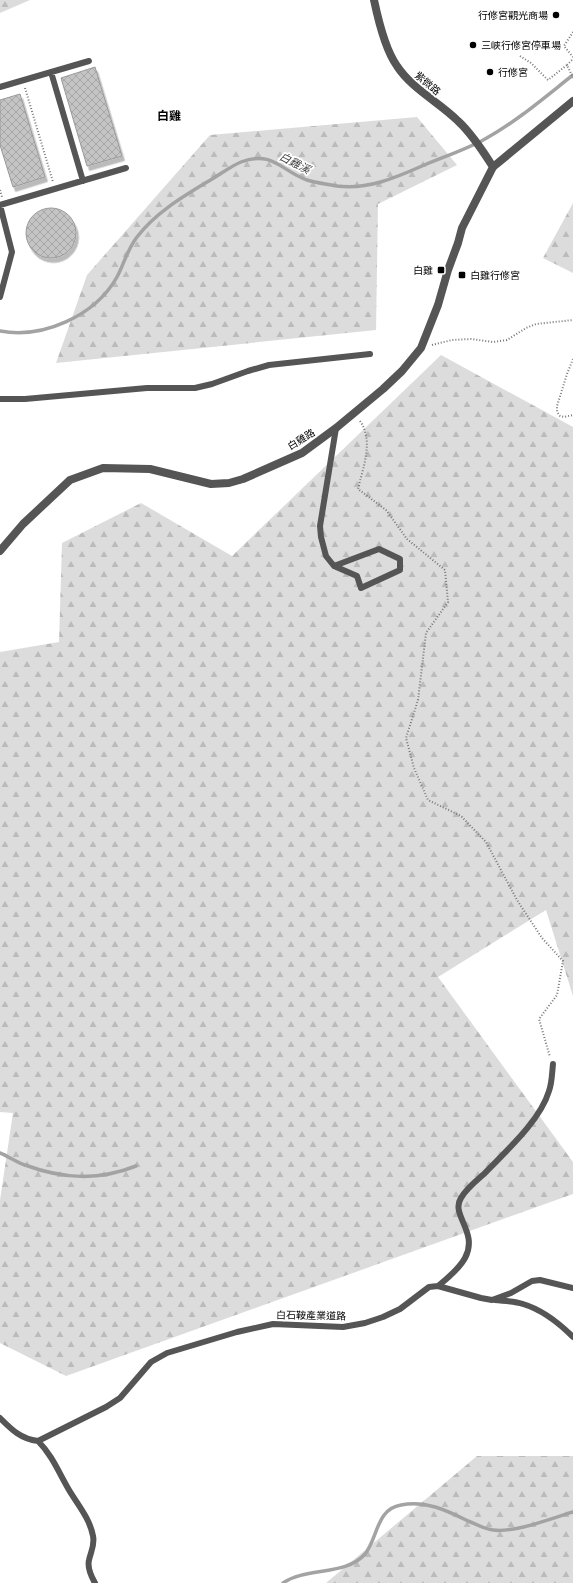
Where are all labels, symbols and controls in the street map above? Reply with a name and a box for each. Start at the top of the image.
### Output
place label: 行修宮觀光商場 [478,9,548,21]
marker: 行修宮觀光商場 [551,10,561,20]
place label: 三峽行修宮停車場 [481,39,561,51]
marker: 三峽行修宮停車場 [468,40,478,50]
place label: 行修宮 [498,66,528,78]
marker: 行修宮 [485,67,495,77]
street label: 紫微路 [413,69,443,97]
district label: 白雞 [157,108,181,122]
water label: 白雞溪 [278,149,315,177]
place label: 白雞 [413,264,433,276]
marker: 白雞 [436,265,446,275]
place label: 白雞行修宮 [470,269,520,281]
marker: 白雞行修宮 [457,270,467,280]
street label: 白雞路 [285,426,317,452]
street label: 白石鞍產業道路 [276,1308,346,1322]

